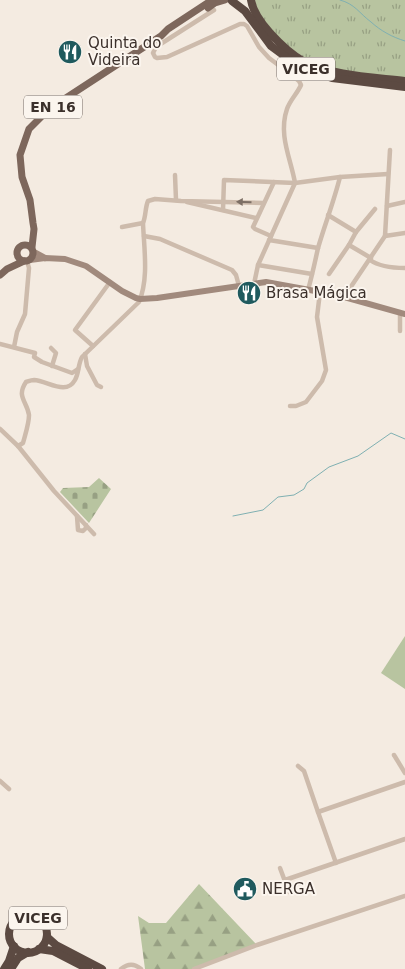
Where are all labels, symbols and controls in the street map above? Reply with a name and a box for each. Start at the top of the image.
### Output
place label: Quinta do Videira [88,34,162,69]
restaurant icon: Quinta do Videira [57,39,83,65]
road number: VICEG [277,58,335,80]
road number: EN 16 [24,95,82,118]
one-way arrow [235,198,251,206]
restaurant icon: Brasa Mágica [236,280,262,306]
place label: Brasa Mágica [266,284,367,302]
public building icon: NERGA [232,876,258,902]
place label: NERGA [262,880,316,898]
road number: VICEG [9,906,67,930]

